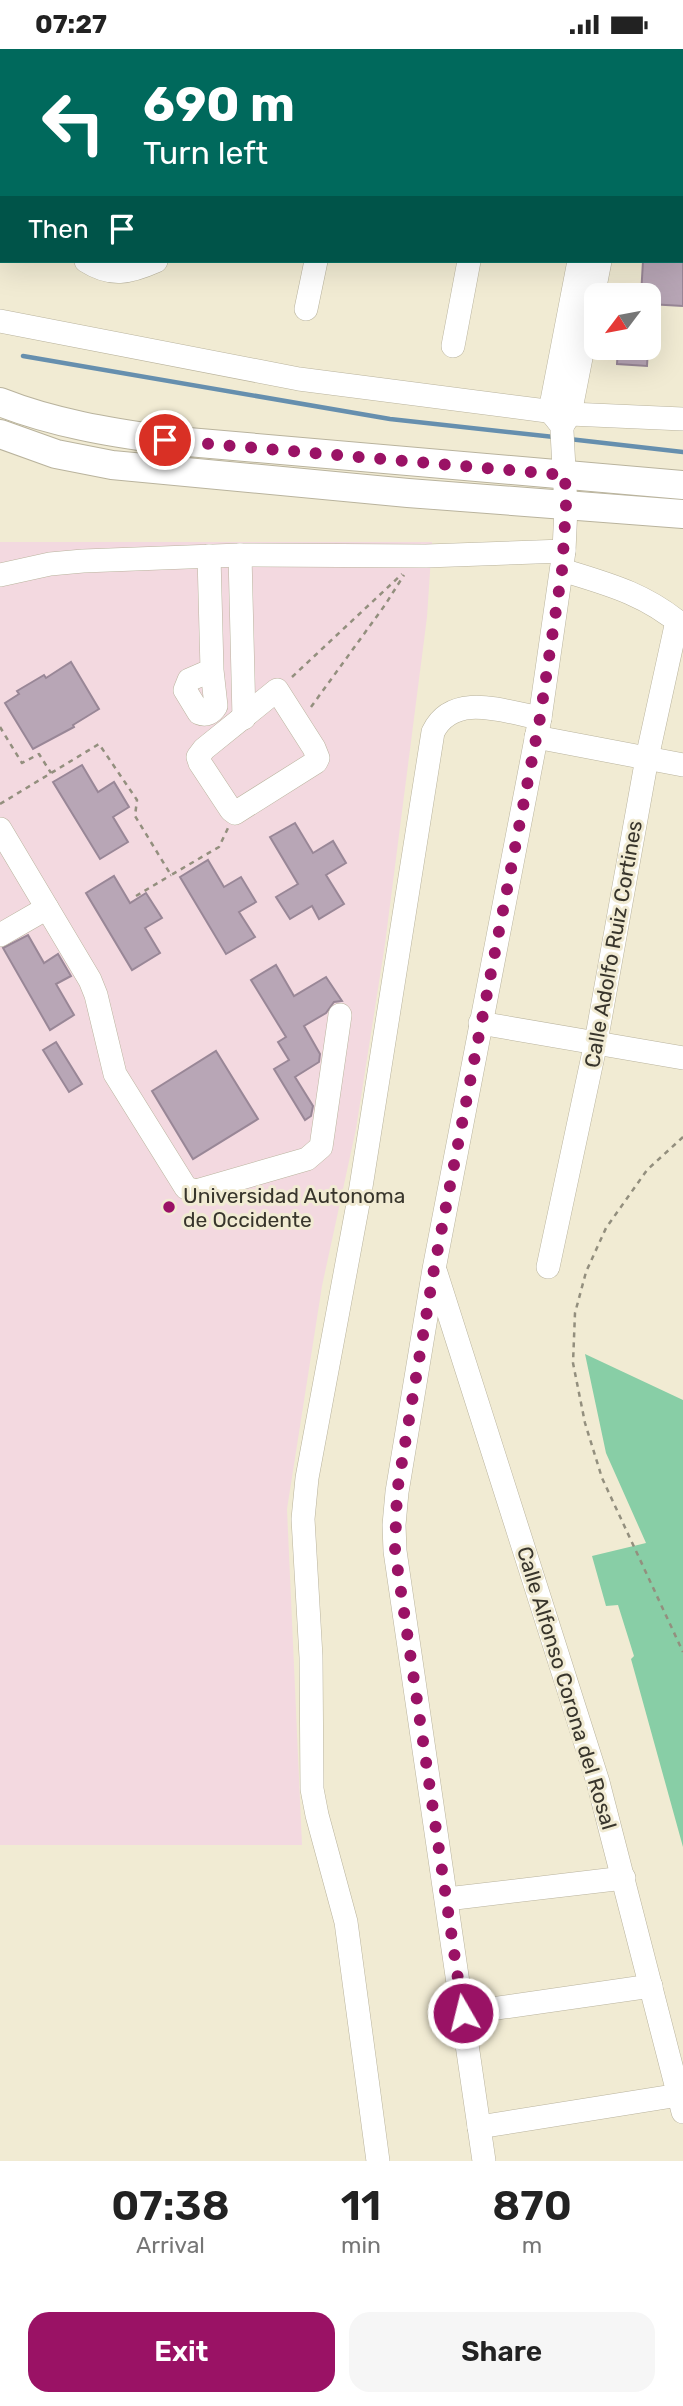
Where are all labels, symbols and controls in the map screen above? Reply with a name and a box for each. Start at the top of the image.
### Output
text: 07:27 [35,9,107,40]
text: 690 m [143,75,295,133]
icon: left [28,77,119,168]
text: Turn left [143,134,268,172]
icon: arrive [103,210,141,248]
text: Then [28,214,89,245]
north arrow [584,283,662,361]
map controls [584,283,661,360]
pin [135,410,195,470]
icon: arrive [146,421,184,459]
street label: Calle Adolfo Ruiz Cortines [579,818,647,1070]
place label: Universidad Autonoma de Occidente [183,1183,405,1232]
marker: Universidad Autonoma de Occidente [161,1199,177,1215]
street label: Calle Alfonso Corona del Rosal [512,1543,622,1833]
position arrow [426,1976,500,2050]
text: 07:38 [111,2181,230,2231]
text: 11 [341,2181,381,2231]
text: 870 [492,2181,572,2231]
text: Arrival [136,2231,205,2259]
text: min [341,2231,381,2259]
text: m [522,2231,542,2259]
button: Exit [28,2312,335,2392]
button: Share [349,2312,655,2392]

